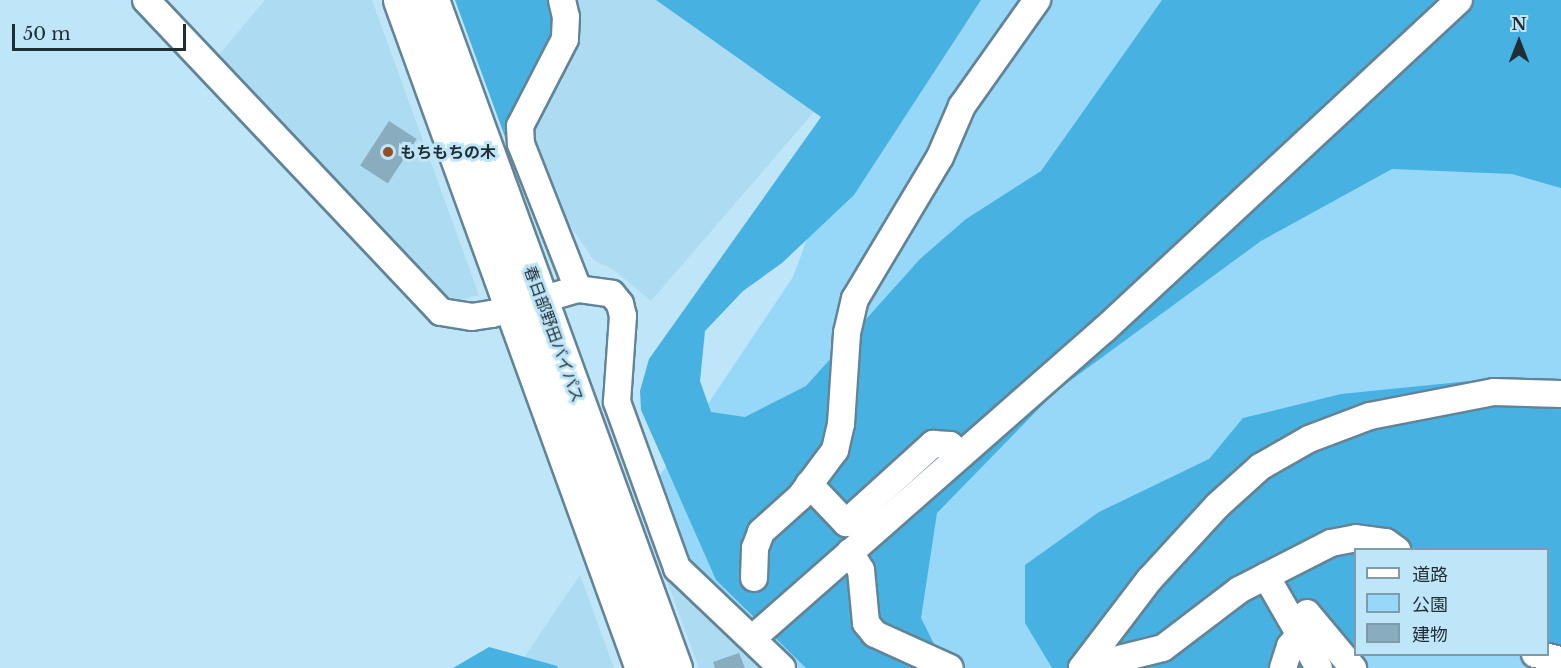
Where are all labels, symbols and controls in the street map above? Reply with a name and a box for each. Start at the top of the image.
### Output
scale bar [15,12,189,50]
north arrow [1489,12,1549,72]
text: N [1511,14,1527,34]
text: 50 m [23,23,71,45]
place label: もちもちの木 [400,142,496,162]
marker: もちもちの木 [381,145,395,159]
street label: 春日部野田バイパス [520,263,588,405]
legend [1354,548,1549,656]
text: 道路 [1412,564,1448,586]
text: 公園 [1412,594,1448,616]
text: 建物 [1412,624,1448,646]

